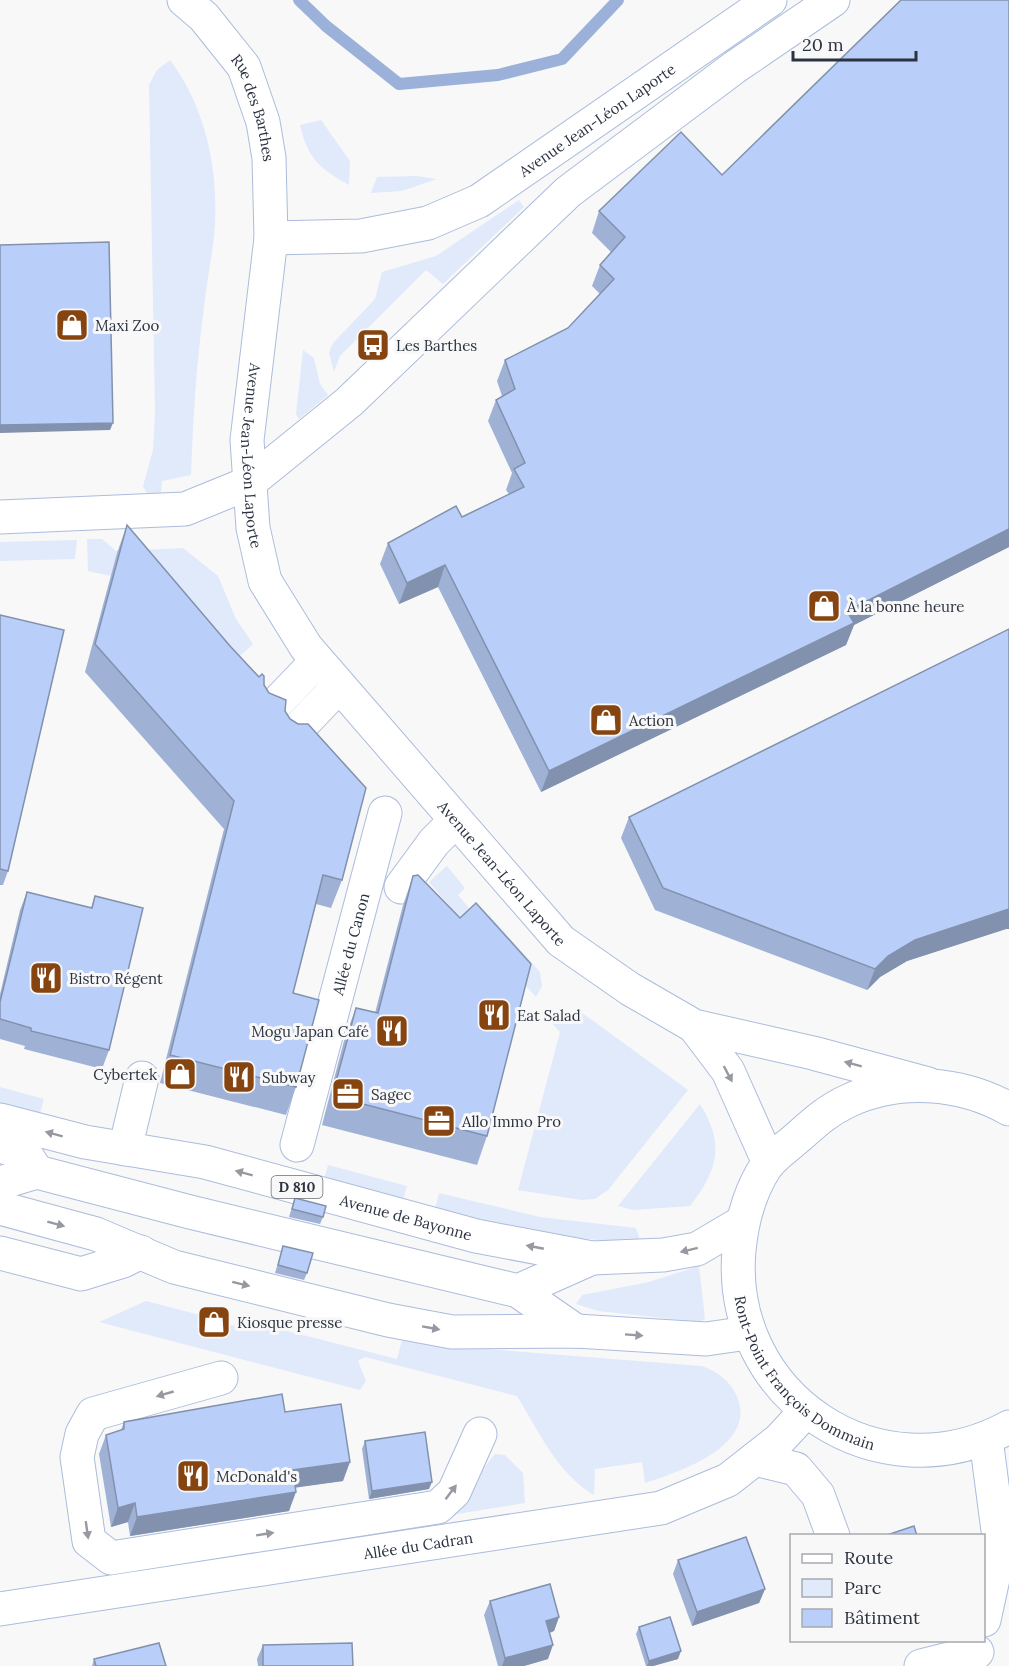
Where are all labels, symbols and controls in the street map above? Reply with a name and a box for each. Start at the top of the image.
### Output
scale bar [793,24,916,62]
text: 20 m [802,33,844,56]
street label: Rue des Barthes [228,50,279,163]
street label: Avenue Jean-Léon Laporte [514,59,679,181]
shop icon: Maxi Zoo [54,307,90,343]
place label: Maxi Zoo [95,316,160,335]
bus stop icon: Les Barthes [355,327,391,363]
place label: Les Barthes [396,336,477,355]
street label: Avenue Jean-Léon Laporte [237,361,267,550]
shop icon: À la bonne heure [806,588,842,624]
place label: À la bonne heure [846,597,964,616]
shop icon: Action [588,702,624,738]
place label: Action [628,711,674,730]
street label: Avenue Jean-Léon Laporte [433,796,570,950]
street label: Allée du Canon [327,891,373,998]
restaurant icon: Bistro Régent [28,960,64,996]
place label: Bistro Régent [69,969,163,988]
restaurant icon: Eat Salad [476,997,512,1033]
place label: Eat Salad [517,1006,581,1025]
restaurant icon: Mogu Japan Café [374,1013,410,1049]
place label: Mogu Japan Café [251,1022,369,1041]
shop icon: Cybertek [162,1056,198,1092]
one-way arrow [843,1058,862,1068]
restaurant icon: Subway [221,1059,257,1095]
place label: Cybertek [93,1065,157,1084]
one-way arrow [723,1066,733,1083]
place label: Subway [262,1068,315,1087]
office icon: Sagec [330,1076,366,1112]
place label: Sagec [371,1085,412,1104]
office icon: Allo Immo Pro [421,1103,457,1139]
place label: Allo Immo Pro [461,1112,561,1131]
one-way arrow [44,1128,63,1138]
one-way arrow [235,1168,253,1177]
road number: D 810 [272,1176,322,1198]
street label: Avenue de Bayonne [337,1190,474,1244]
one-way arrow [47,1219,66,1229]
one-way arrow [525,1242,544,1251]
one-way arrow [680,1245,699,1255]
one-way arrow [232,1279,251,1289]
street label: Ront-Point François Dommain [731,1294,877,1454]
shop icon: Kiosque presse [196,1304,232,1340]
place label: Kiosque presse [237,1313,342,1332]
one-way arrow [422,1324,441,1333]
one-way arrow [625,1330,644,1339]
one-way arrow [156,1390,174,1399]
restaurant icon: McDonald's [175,1458,211,1494]
place label: McDonald's [216,1467,297,1486]
one-way arrow [445,1484,457,1500]
one-way arrow [83,1521,92,1540]
street label: Allée du Cadran [361,1527,474,1563]
one-way arrow [256,1529,275,1538]
legend [790,1534,985,1642]
text: Route [844,1546,893,1569]
text: Parc [844,1576,881,1599]
text: Bâtiment [844,1606,920,1629]

